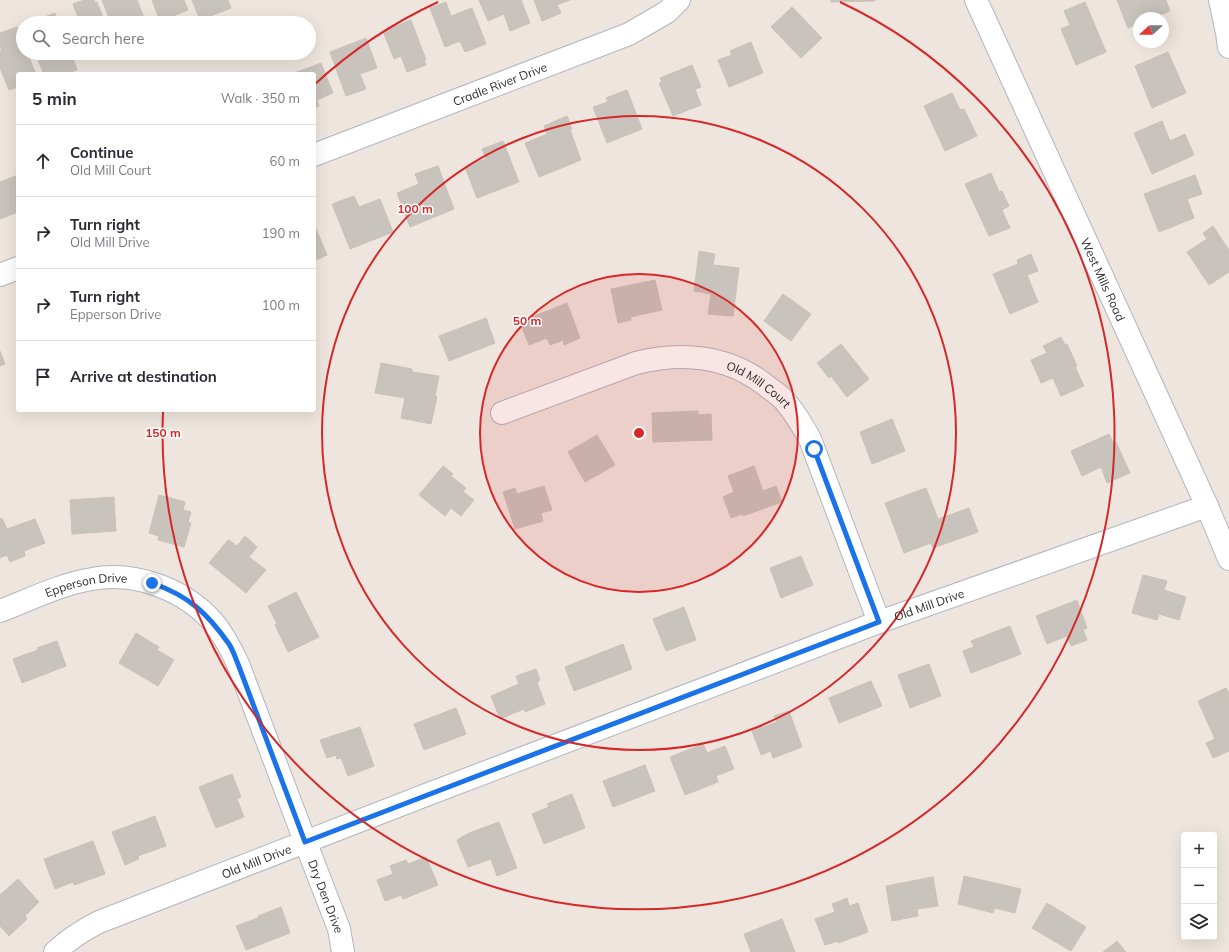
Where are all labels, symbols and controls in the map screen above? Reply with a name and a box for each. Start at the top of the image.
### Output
north arrow [1133,12,1169,48]
search box [16,16,316,60]
icon: search [30,27,52,49]
text: Search here [62,29,144,48]
street label: Cradle River Drive [450,59,549,109]
text: 5 min [32,88,77,109]
text: Walk · 350 m [221,90,300,106]
text: Continue [70,143,133,162]
icon: ahead [32,150,54,172]
text: 60 m [270,153,300,169]
text: Old Mill Court [70,162,151,178]
text: 100 m [397,201,433,216]
text: Turn right [70,215,140,234]
icon: right [32,222,54,244]
text: 190 m [262,225,300,241]
text: Old Mill Drive [70,234,150,250]
street label: West Mills Road [1078,235,1129,323]
text: Turn right [70,287,140,306]
icon: right [32,294,54,316]
text: 100 m [262,297,300,313]
text: Epperson Drive [70,306,161,322]
text: 50 m [513,313,541,328]
street label: Old Mill Court [725,357,795,411]
icon: arrive [32,366,54,388]
text: Arrive at destination [70,367,217,386]
text: 150 m [145,425,181,440]
centre of rings [632,426,646,440]
route start [805,440,823,458]
street label: Epperson Drive [43,570,128,600]
route end [143,574,161,592]
street label: Old Mill Drive [892,585,966,624]
map controls [1181,832,1217,940]
button: + [1181,832,1217,868]
street label: Old Mill Drive [219,841,293,881]
street label: Dry Den Drive [305,857,347,934]
button: − [1181,868,1217,904]
button: layers [1181,904,1217,940]

